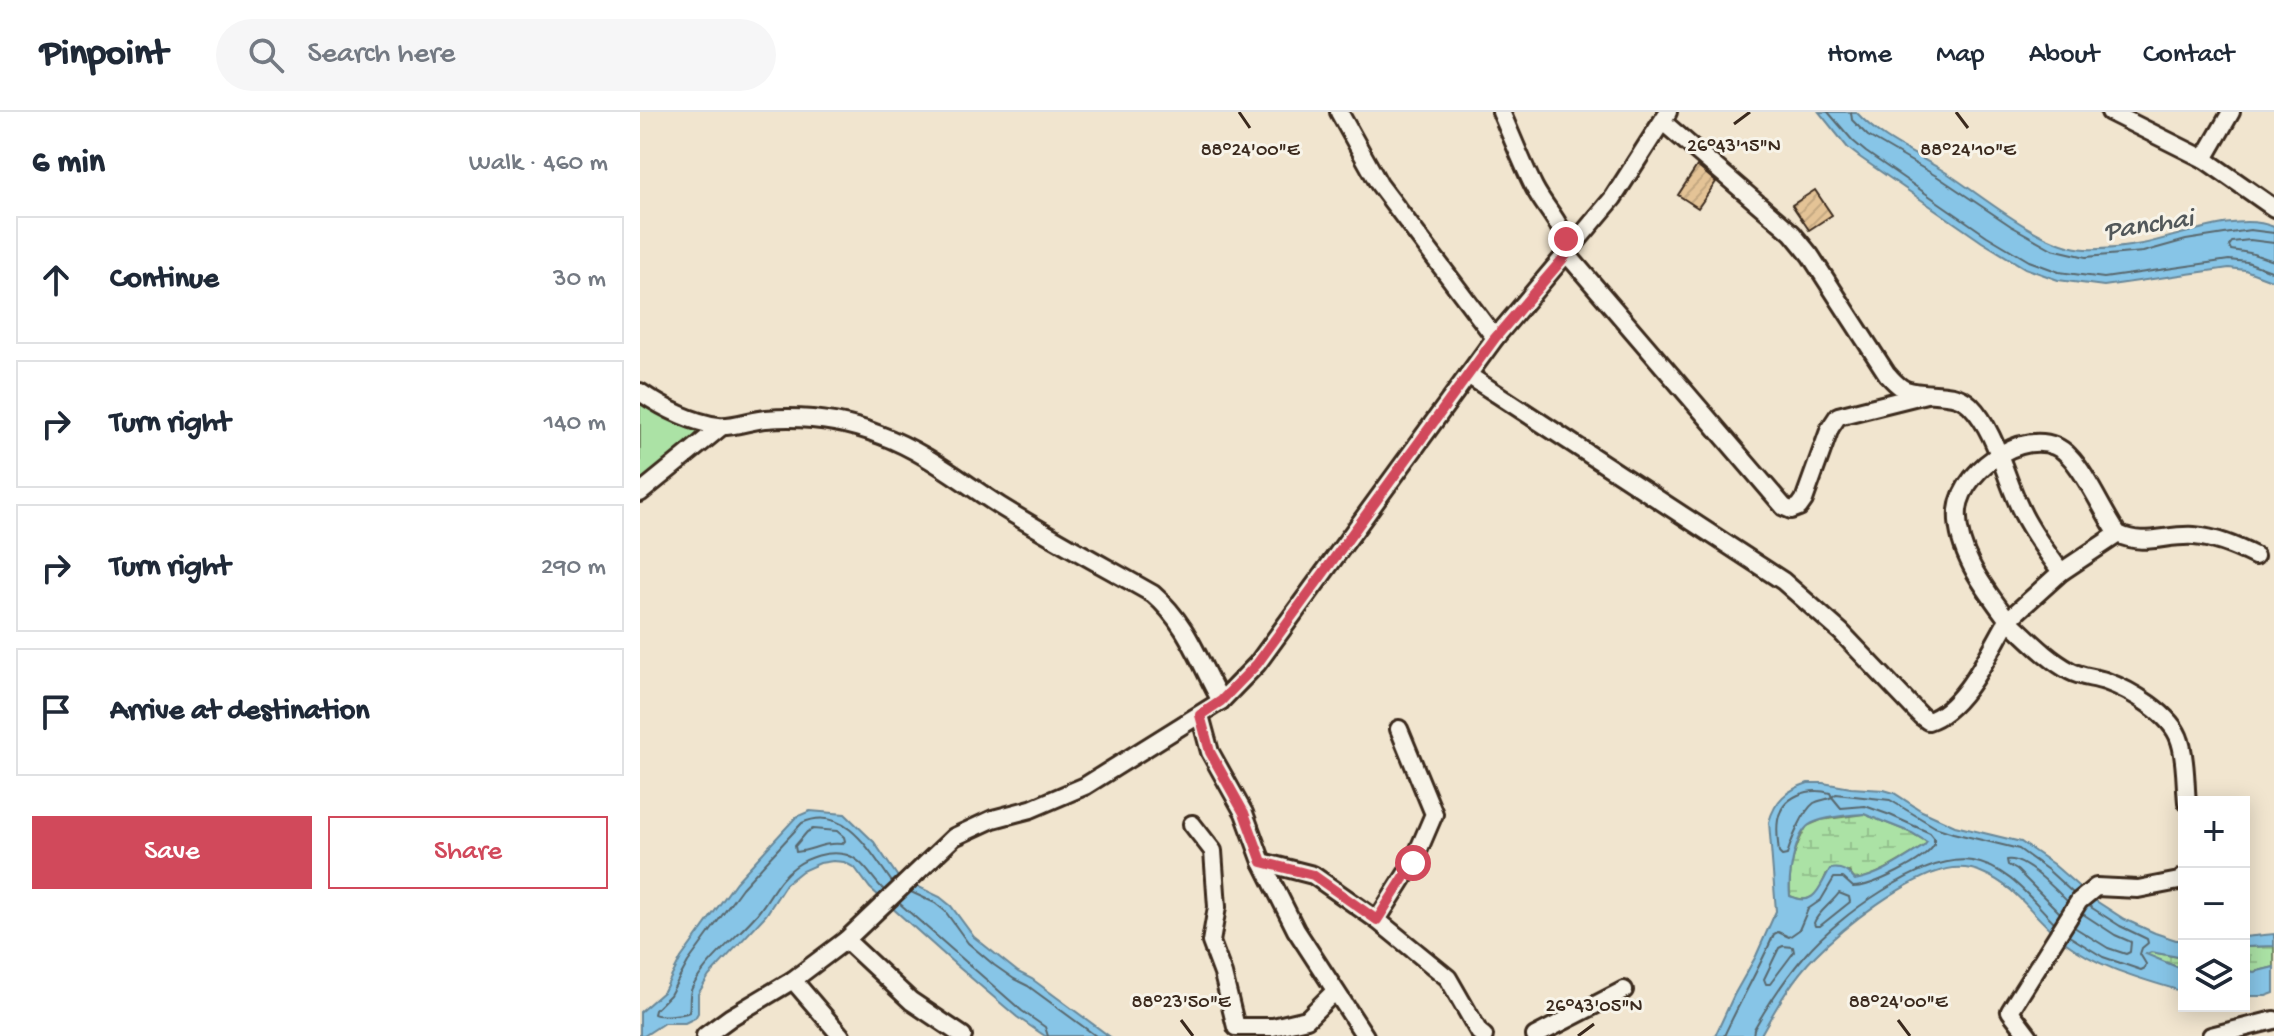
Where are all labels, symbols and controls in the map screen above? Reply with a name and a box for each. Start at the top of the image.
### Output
search box [216,19,776,91]
text: Pinpoint [40,33,168,77]
icon: search [244,33,288,77]
text: Search here [308,38,455,73]
text: Home [1827,39,1892,72]
text: Map [1936,39,1985,72]
text: About [2029,39,2099,72]
text: Contact [2143,39,2234,72]
text: 26°43'15"N [1687,136,1781,159]
text: 88°24'00"E [1201,140,1301,163]
text: 88°24'10"E [1920,140,2017,163]
text: 6 min [32,144,105,184]
text: Walk · 460 m [469,149,608,180]
water label: Panchai [2101,203,2199,250]
route end [1548,221,1584,257]
icon: ahead [34,258,78,302]
text: Continue [110,263,219,298]
text: 30 m [553,265,606,296]
icon: right [34,402,78,446]
text: Turn right [110,407,230,442]
text: 140 m [544,409,606,440]
icon: right [34,546,78,590]
text: Turn right [110,551,230,586]
text: 290 m [541,553,606,584]
icon: arrive [34,690,78,734]
text: Arrive at destination [110,695,370,730]
map controls [2178,796,2250,1012]
button: + [2178,796,2250,868]
button: Save [32,816,312,889]
button: Share [328,816,608,889]
route start [1395,845,1431,881]
button: − [2178,868,2250,940]
button: layers [2178,940,2250,1012]
text: 88°23'50"E [1132,992,1232,1015]
text: 88°24'00"E [1849,992,1949,1015]
text: 26°43'05"N [1545,996,1643,1019]

